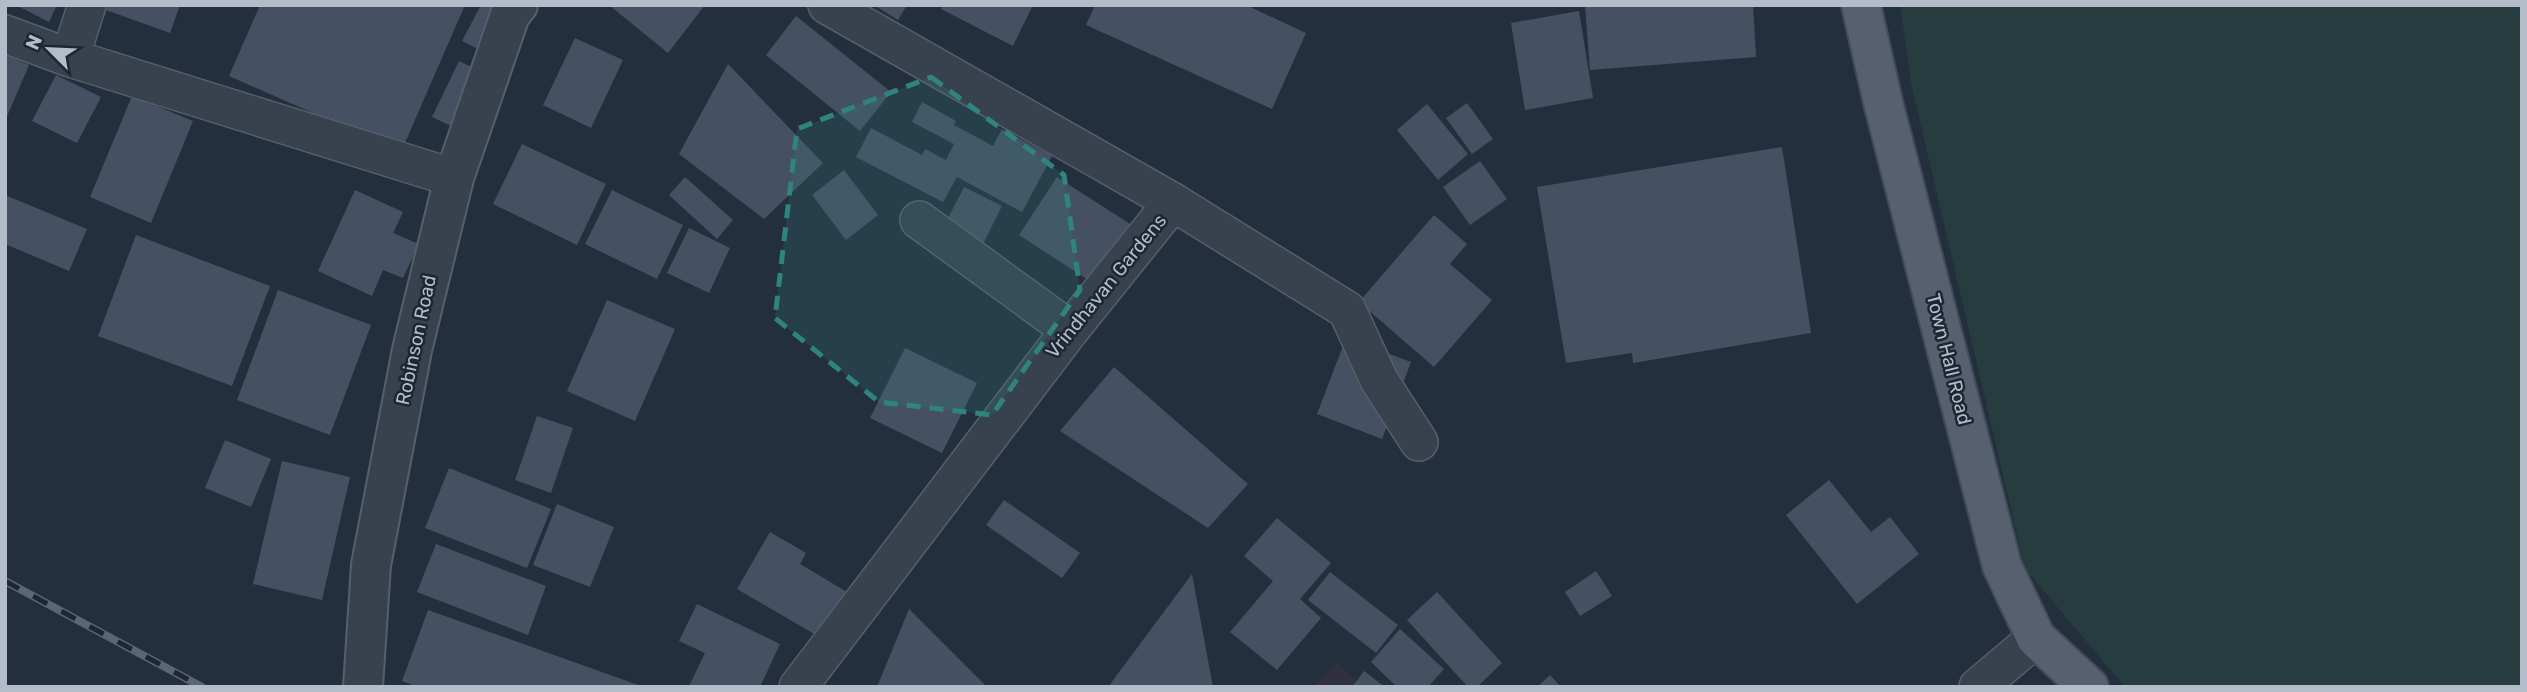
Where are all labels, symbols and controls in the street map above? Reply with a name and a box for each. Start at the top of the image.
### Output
north arrow [14,14,84,84]
text: N [21,31,47,53]
street label: Vrindhavan Gardens [1041,209,1171,363]
street label: Robinson Road [391,273,441,407]
street label: Town Hall Road [1922,291,1976,427]

